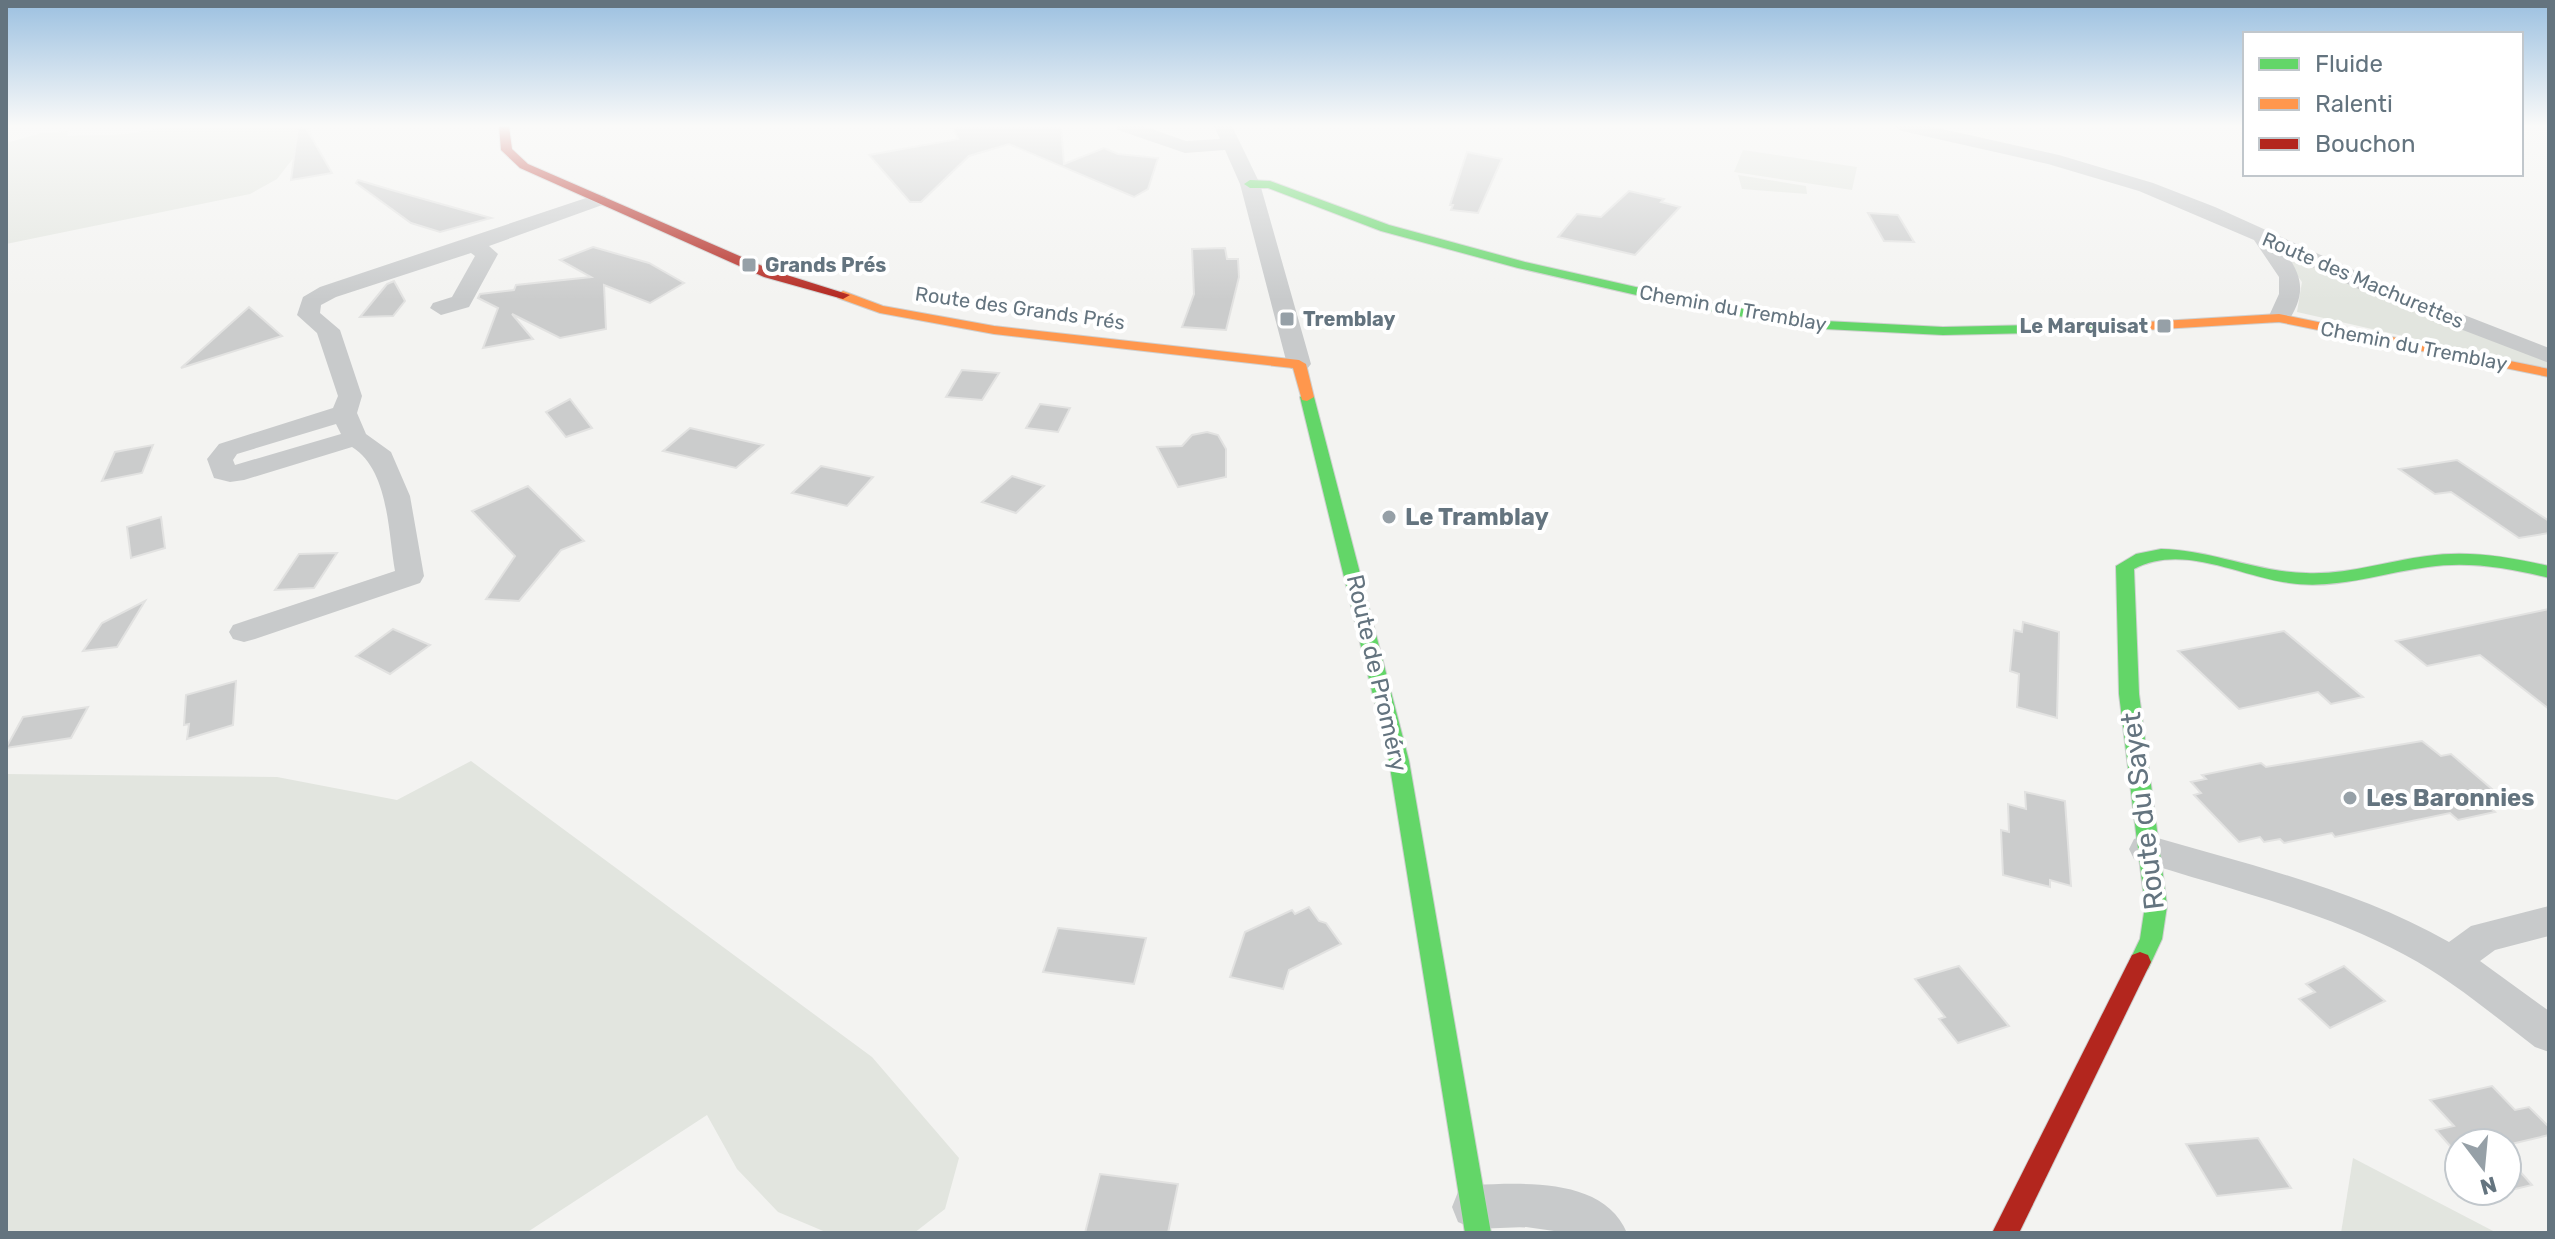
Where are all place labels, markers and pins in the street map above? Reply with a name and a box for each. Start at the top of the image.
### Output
place label: Grands Prés [765,253,886,277]
marker: Grands Prés [740,256,758,274]
place label: Tremblay [1303,307,1396,331]
marker: Tremblay [1278,310,1296,328]
place label: Le Marquisat [2019,314,2148,338]
marker: Le Marquisat [2155,317,2173,335]
place label: Le Tramblay [1405,503,1549,531]
marker: Le Tramblay [1380,508,1398,526]
place label: Les Baronnies [2366,784,2535,812]
marker: Les Baronnies [2341,789,2359,807]

